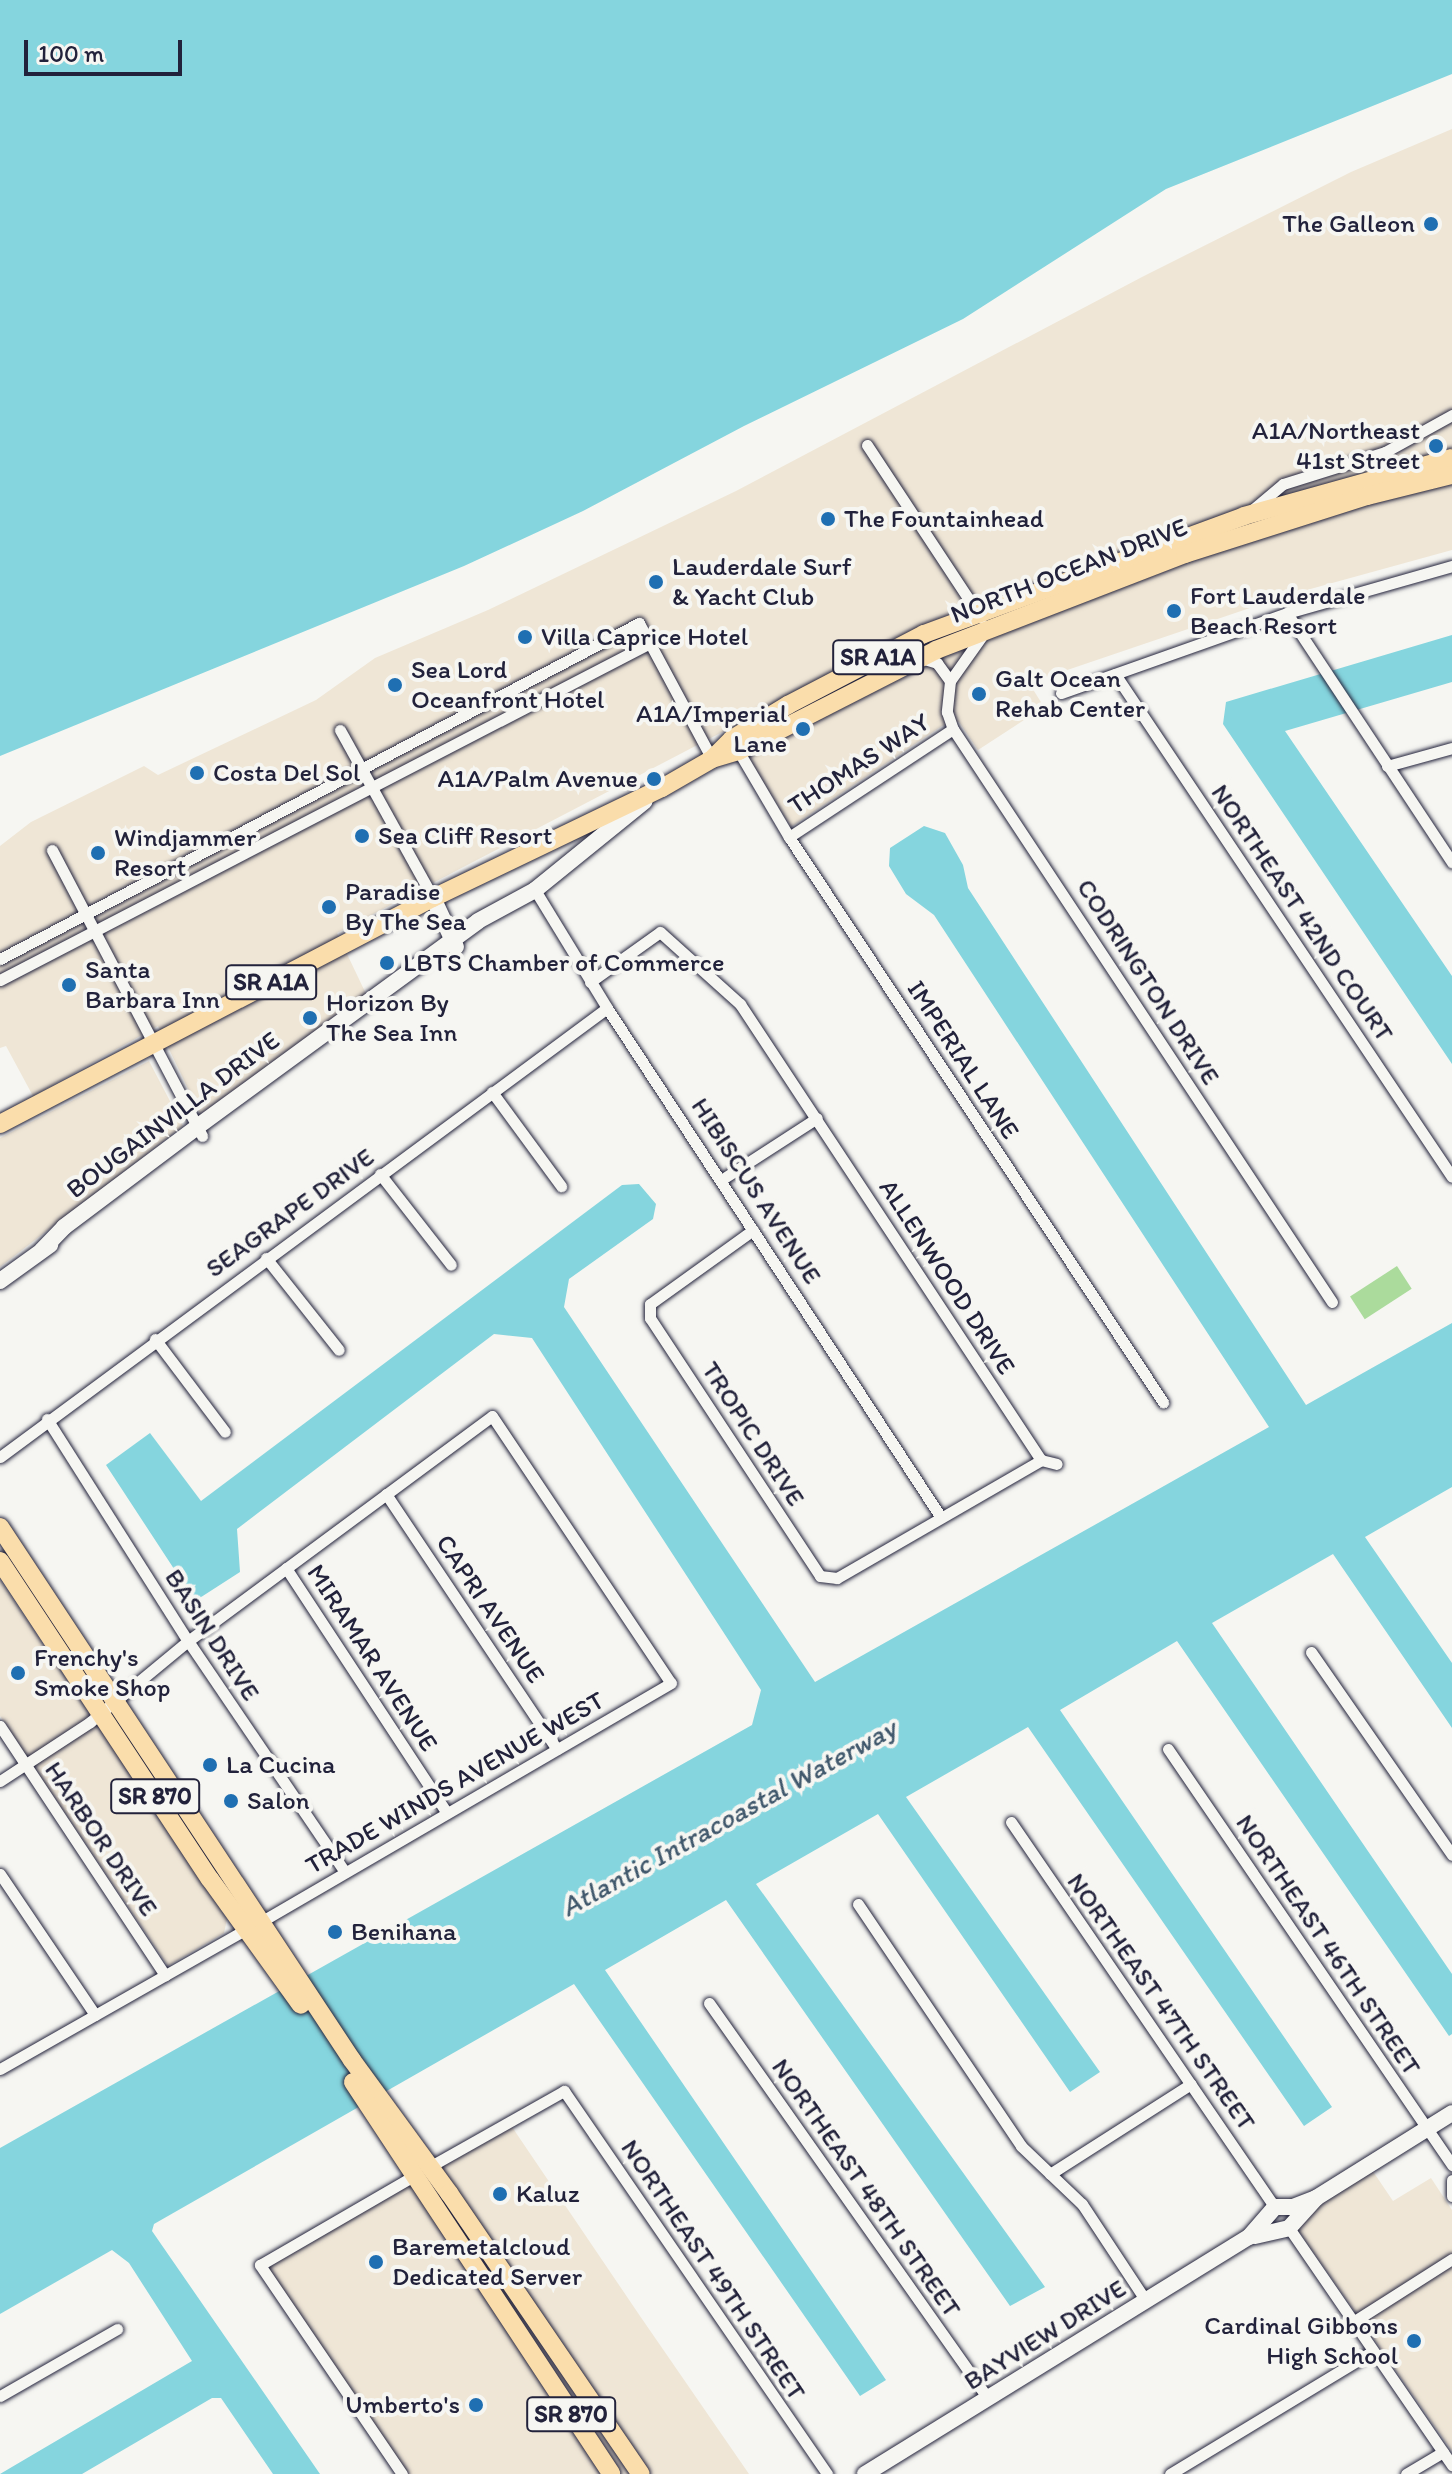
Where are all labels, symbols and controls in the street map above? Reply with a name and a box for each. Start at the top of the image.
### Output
scale bar [28,24,186,74]
text: 100 m [38,39,104,68]
place label: The Galleon [1282,208,1415,240]
marker: The Galleon [1422,215,1440,233]
place label: A1A/Northeast 41st Street [1252,415,1420,476]
marker: A1A/Northeast 41st Street [1427,437,1445,455]
place label: The Fountainhead [844,503,1044,535]
marker: The Fountainhead [819,510,837,528]
street label: NORTH OCEAN DRIVE [945,511,1193,631]
place label: Lauderdale Surf & Yacht Club [672,551,852,612]
marker: Lauderdale Surf & Yacht Club [647,573,665,591]
place label: Fort Lauderdale Beach Resort [1190,580,1367,642]
marker: Fort Lauderdale Beach Resort [1165,602,1183,620]
place label: Villa Caprice Hotel [541,621,748,653]
marker: Villa Caprice Hotel [516,628,534,646]
road number: SR A1A [832,637,924,677]
place label: Sea Lord Oceanfront Hotel [411,654,604,716]
place label: Galt Ocean Rehab Center [995,663,1145,724]
marker: Sea Lord Oceanfront Hotel [386,676,404,694]
marker: Galt Ocean Rehab Center [970,685,988,703]
place label: A1A/Imperial Lane [636,698,787,760]
street label: THOMAS WAY [782,707,936,821]
marker: A1A/Imperial Lane [794,720,812,738]
place label: Costa Del Sol [213,757,361,789]
place label: A1A/Palm Avenue [439,763,638,795]
marker: Costa Del Sol [188,764,206,782]
marker: A1A/Palm Avenue [645,770,663,788]
street label: NORTHEAST 42ND COURT [1204,778,1400,1048]
place label: Sea Cliff Resort [378,820,551,852]
place label: Windjammer Resort [114,822,256,884]
marker: Sea Cliff Resort [353,827,371,845]
marker: Windjammer Resort [89,844,107,862]
street label: CODRINGTON DRIVE [1070,873,1226,1091]
place label: Paradise By The Sea [345,876,466,938]
marker: Paradise By The Sea [320,898,338,916]
place label: LBTS Chamber of Commerce [403,947,724,979]
place label: Santa Barbara Inn [85,954,220,1016]
marker: LBTS Chamber of Commerce [378,954,396,972]
road number: SR A1A [225,962,317,1002]
street label: IMPERIAL LANE [900,975,1026,1145]
marker: Santa Barbara Inn [60,976,78,994]
place label: Horizon By The Sea Inn [326,987,457,1048]
marker: Horizon By The Sea Inn [301,1009,319,1027]
street label: BOUGAINVILLA DRIVE [60,1025,286,1205]
street label: HIBISCUS AVENUE [684,1093,828,1289]
street label: SEAGRAPE DRIVE [198,1140,382,1286]
street label: ALLENWOOD DRIVE [871,1172,1023,1382]
street label: TROPIC DRIVE [694,1355,812,1513]
street label: CAPRI AVENUE [429,1529,551,1689]
street label: MIRAMAR AVENUE [300,1559,444,1757]
street label: BASIN DRIVE [158,1563,266,1707]
place label: Frenchy's Smoke Shop [34,1642,170,1704]
marker: Frenchy's Smoke Shop [9,1664,27,1682]
street label: TRADE WINDS AVENUE WEST [301,1685,609,1881]
water label: Atlantic Intracoastal Waterway [554,1711,902,1923]
place label: La Cucina [226,1749,336,1781]
street label: HARBOR DRIVE [37,1755,165,1923]
marker: La Cucina [201,1756,219,1774]
road number: SR 870 [109,1776,201,1816]
place label: Salon [247,1785,310,1817]
marker: Salon [222,1792,240,1810]
street label: NORTHEAST 46TH STREET [1229,1809,1427,2081]
street label: NORTHEAST 47TH STREET [1060,1867,1262,2137]
place label: Benihana [351,1916,457,1948]
marker: Benihana [326,1923,344,1941]
street label: NORTHEAST 48TH STREET [765,2053,967,2323]
street label: NORTHEAST 49TH STREET [614,2134,812,2406]
place label: Kaluz [516,2178,580,2210]
marker: Kaluz [491,2185,509,2203]
place label: Baremetalcloud Dedicated Server [392,2231,582,2292]
marker: Baremetalcloud Dedicated Server [367,2253,385,2271]
street label: BAYVIEW DRIVE [958,2273,1132,2397]
place label: Cardinal Gibbons High School [1204,2310,1398,2372]
marker: Cardinal Gibbons High School [1405,2332,1423,2350]
place label: Umberto's [345,2389,460,2421]
road number: SR 870 [525,2394,617,2434]
marker: Umberto's [467,2396,485,2414]

